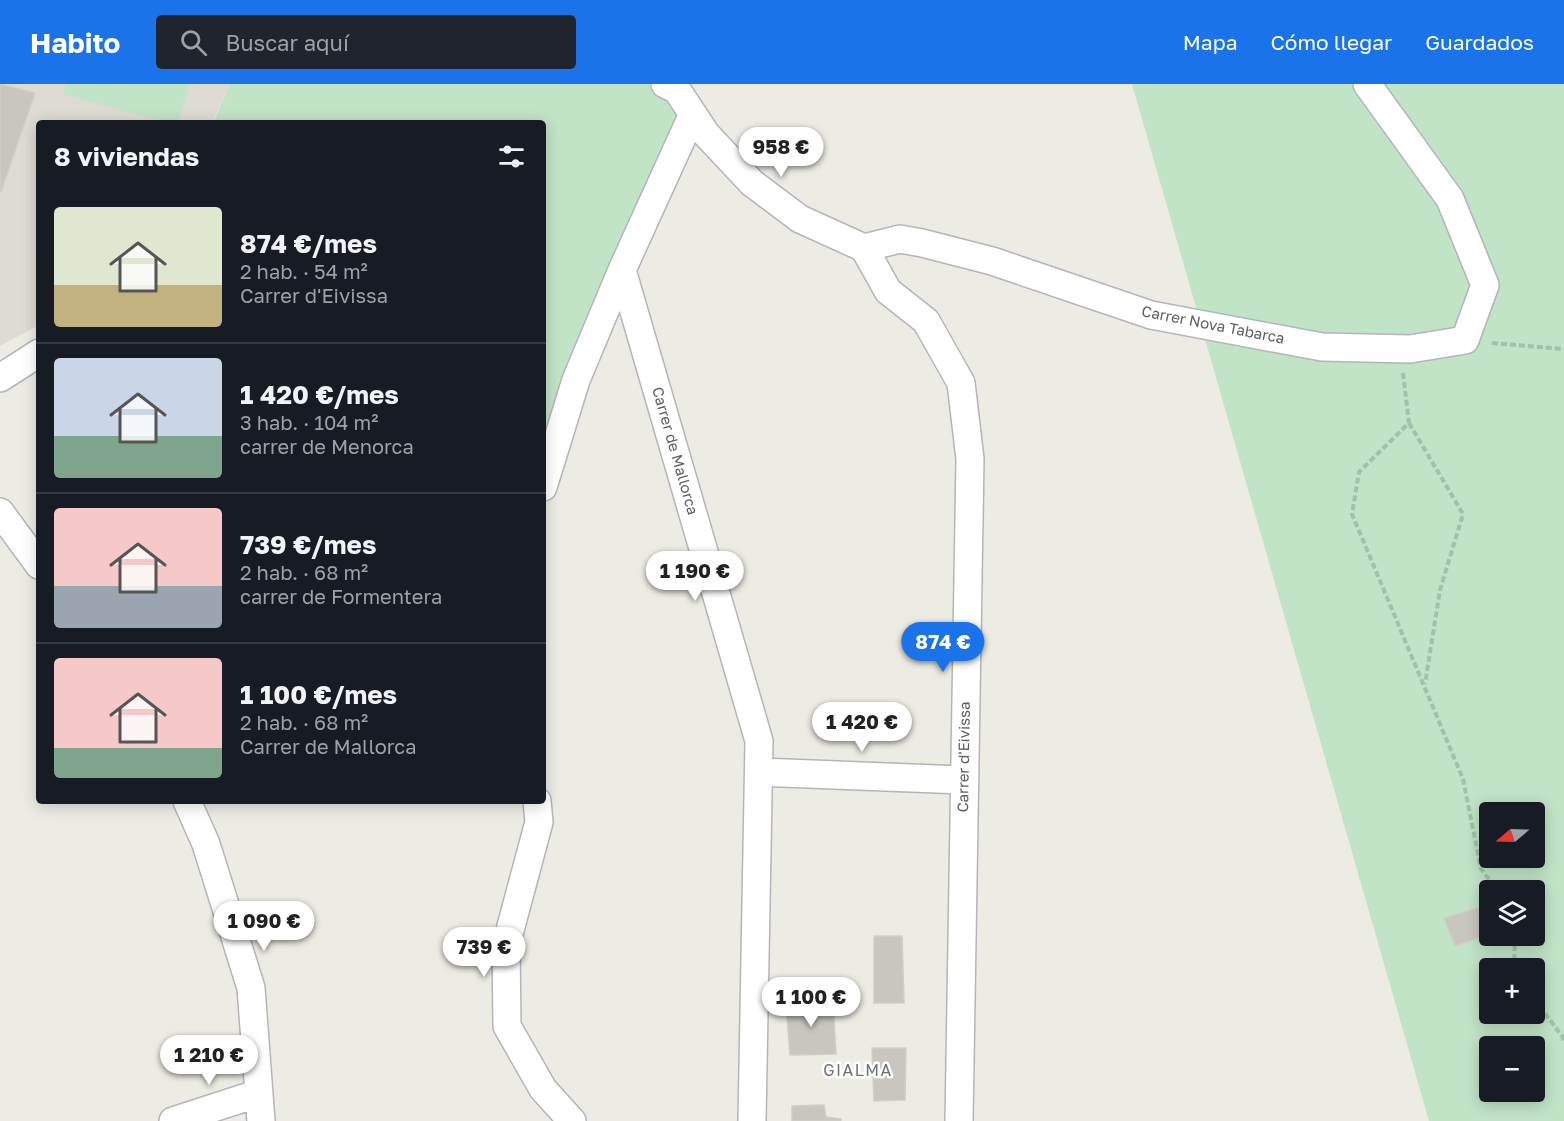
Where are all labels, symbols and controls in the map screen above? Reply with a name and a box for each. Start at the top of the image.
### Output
search box [156,15,576,69]
text: Habito [30,26,120,59]
icon: search [177,26,210,59]
text: Buscar aquí [225,29,349,56]
text: Mapa [1183,29,1238,55]
text: Cómo llegar [1271,29,1392,55]
text: Guardados [1425,29,1534,55]
pin: 958 € [739,127,823,178]
text: 958 € [753,134,809,158]
icon: filters [495,140,528,173]
text: 8 viviendas [54,141,199,172]
text: 874 €/mes [240,228,377,259]
icon: home [102,231,174,303]
text: 2 hab. · 54 m² [240,259,368,283]
text: Carrer d'Eivissa [240,283,388,307]
street label: Carrer Nova Tabarca [1140,301,1286,347]
text: 1 420 €/mes [240,379,399,410]
icon: home [102,382,174,454]
street label: Carrer de Mallorca [649,385,703,517]
text: 3 hab. · 104 m² [240,410,378,434]
text: carrer de Menorca [240,434,414,458]
text: 739 €/mes [240,529,377,560]
icon: home [102,532,174,604]
pin: 1 190 € [640,551,750,602]
text: 1 190 € [660,558,730,582]
text: 2 hab. · 68 m² [240,560,368,584]
text: carrer de Formentera [240,584,442,608]
pin: 874 € [901,622,985,673]
text: 874 € [915,629,971,653]
text: 1 100 €/mes [240,679,397,710]
icon: home [102,682,174,754]
street label: Carrer d'Eivissa [953,701,973,813]
pin: 1 420 € [807,702,917,753]
text: 1 420 € [826,709,898,733]
text: 2 hab. · 68 m² [240,710,368,734]
text: Carrer de Mallorca [240,734,417,758]
north arrow [1479,802,1545,868]
map controls [1479,802,1545,1102]
button: layers [1479,880,1545,946]
pin: 1 090 € [209,901,319,952]
text: 1 090 € [227,908,301,932]
pin: 739 € [442,927,526,978]
text: 739 € [457,934,511,958]
button: + [1479,958,1545,1024]
pin: 1 100 € [756,977,866,1028]
text: 1 100 € [776,984,846,1008]
pin: 1 210 € [154,1035,264,1086]
button: − [1479,1036,1545,1102]
text: 1 210 € [174,1042,244,1066]
district label: GIALMA [823,1060,893,1080]

